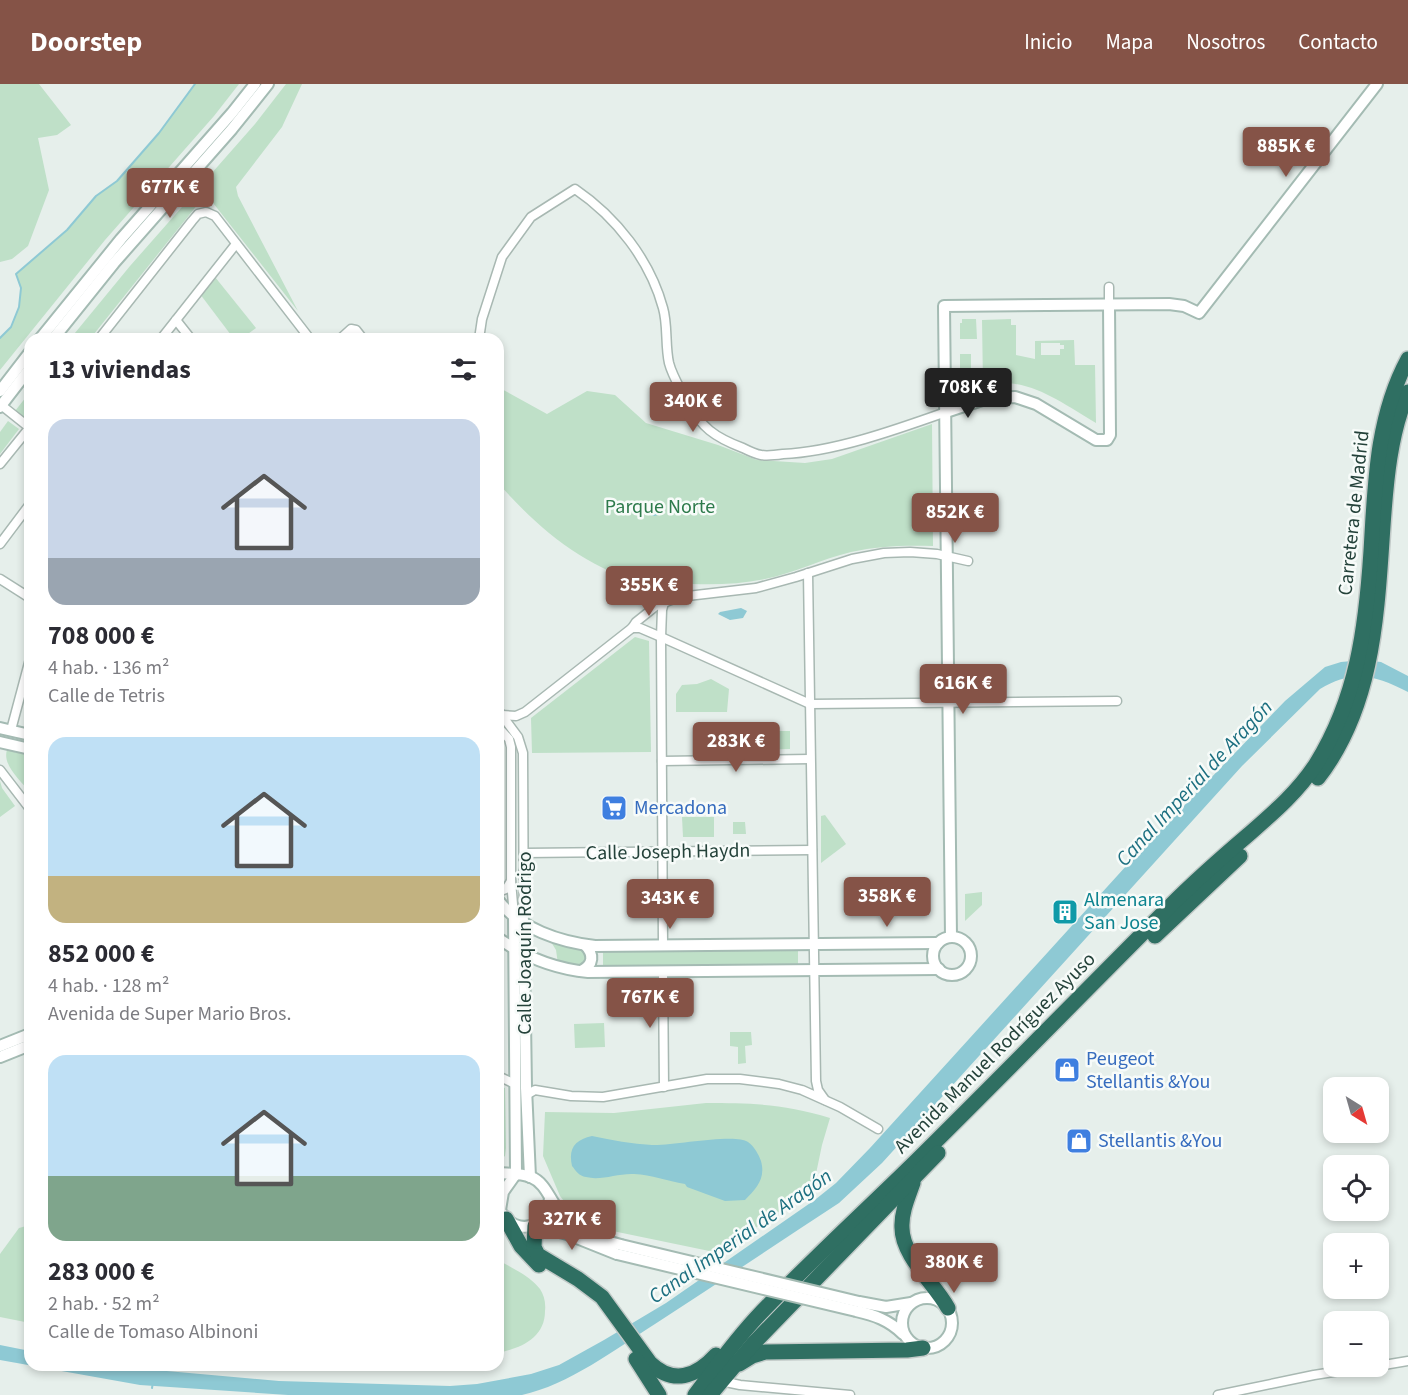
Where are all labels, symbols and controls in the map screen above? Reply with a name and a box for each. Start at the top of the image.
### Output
text: Doorstep [30,22,142,62]
text: Inicio [1024,27,1072,57]
text: Mapa [1105,27,1153,57]
text: Nosotros [1186,27,1265,57]
text: Contacto [1298,27,1378,57]
pin: 885K € [1237,127,1335,178]
text: 885K € [1257,132,1315,160]
pin: 677K € [121,168,219,219]
text: 677K € [141,173,199,201]
text: 13 viviendas [48,351,191,388]
icon: filters [447,353,480,386]
pin: 708K € [919,368,1017,419]
text: 708K € [939,373,997,401]
pin: 340K € [644,382,742,433]
text: 340K € [664,387,722,415]
street label: Carretera de Madrid [1331,429,1377,597]
icon: home [210,458,318,566]
park label: Parque Norte [605,493,715,521]
pin: 852K € [906,493,1004,544]
text: 852K € [926,498,984,526]
pin: 355K € [600,566,698,617]
text: 355K € [620,571,678,599]
text: 708 000 € [48,617,155,654]
text: 4 hab. · 136 m² [48,654,169,682]
pin: 616K € [914,664,1012,715]
text: 616K € [934,669,992,697]
text: Calle de Tetris [48,682,165,710]
water label: Canal Imperial de Aragón [1109,693,1279,873]
pin: 283K € [687,722,785,773]
text: 283K € [707,727,765,755]
icon: home [210,776,318,884]
supermarket icon: Mercadona [599,793,629,823]
place label: Mercadona [634,794,727,822]
street label: Calle Joseph Haydn [585,837,751,867]
street label: Calle Joaquín Rodrigo [511,851,539,1035]
pin: 358K € [838,877,936,928]
pin: 343K € [621,879,719,930]
text: 358K € [858,882,916,910]
text: 343K € [641,884,699,912]
place label: Almenara San Jose [1084,886,1164,937]
building icon: Almenara San Jose [1050,897,1080,927]
text: 852 000 € [48,935,155,972]
street label: Avenida Manuel Rodríguez Ayuso [888,946,1102,1160]
text: 4 hab. · 128 m² [48,972,169,1000]
pin: 767K € [601,978,699,1029]
text: 767K € [621,983,679,1011]
text: Avenida de Super Mario Bros. [48,1000,291,1028]
place label: Peugeot Stellantis &You [1086,1045,1211,1096]
shop icon: Peugeot Stellantis &You [1052,1055,1082,1085]
north arrow [1323,1077,1389,1143]
map controls [1323,1077,1389,1377]
icon: home [210,1094,318,1202]
shop icon: Stellantis &You [1064,1126,1094,1156]
place label: Stellantis &You [1098,1127,1223,1155]
button: locate [1323,1155,1389,1221]
water label: Canal Imperial de Aragón [642,1161,838,1311]
pin: 327K € [523,1200,621,1251]
text: 327K € [543,1205,601,1233]
button: + [1323,1233,1389,1299]
pin: 380K € [905,1243,1003,1294]
text: 380K € [925,1248,983,1276]
text: 283 000 € [48,1253,155,1290]
text: 2 hab. · 52 m² [48,1290,160,1318]
button: − [1323,1311,1389,1377]
text: Calle de Tomaso Albinoni [48,1318,258,1346]

